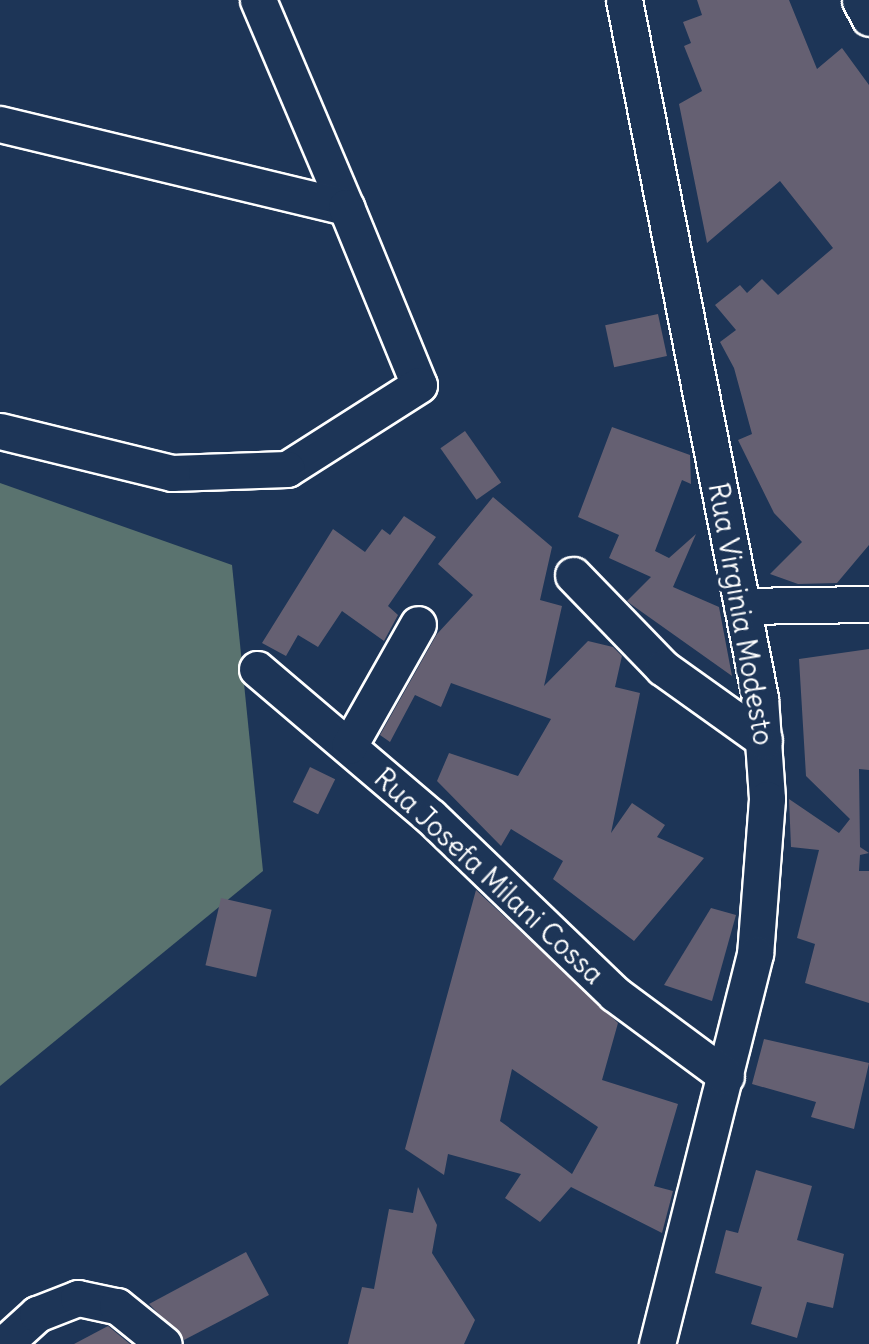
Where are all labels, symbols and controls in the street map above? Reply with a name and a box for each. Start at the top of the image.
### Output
street label: Rua Virginia Modesto [701,480,781,748]
street label: Rua Josefa Milani Cossa [367,761,611,991]

